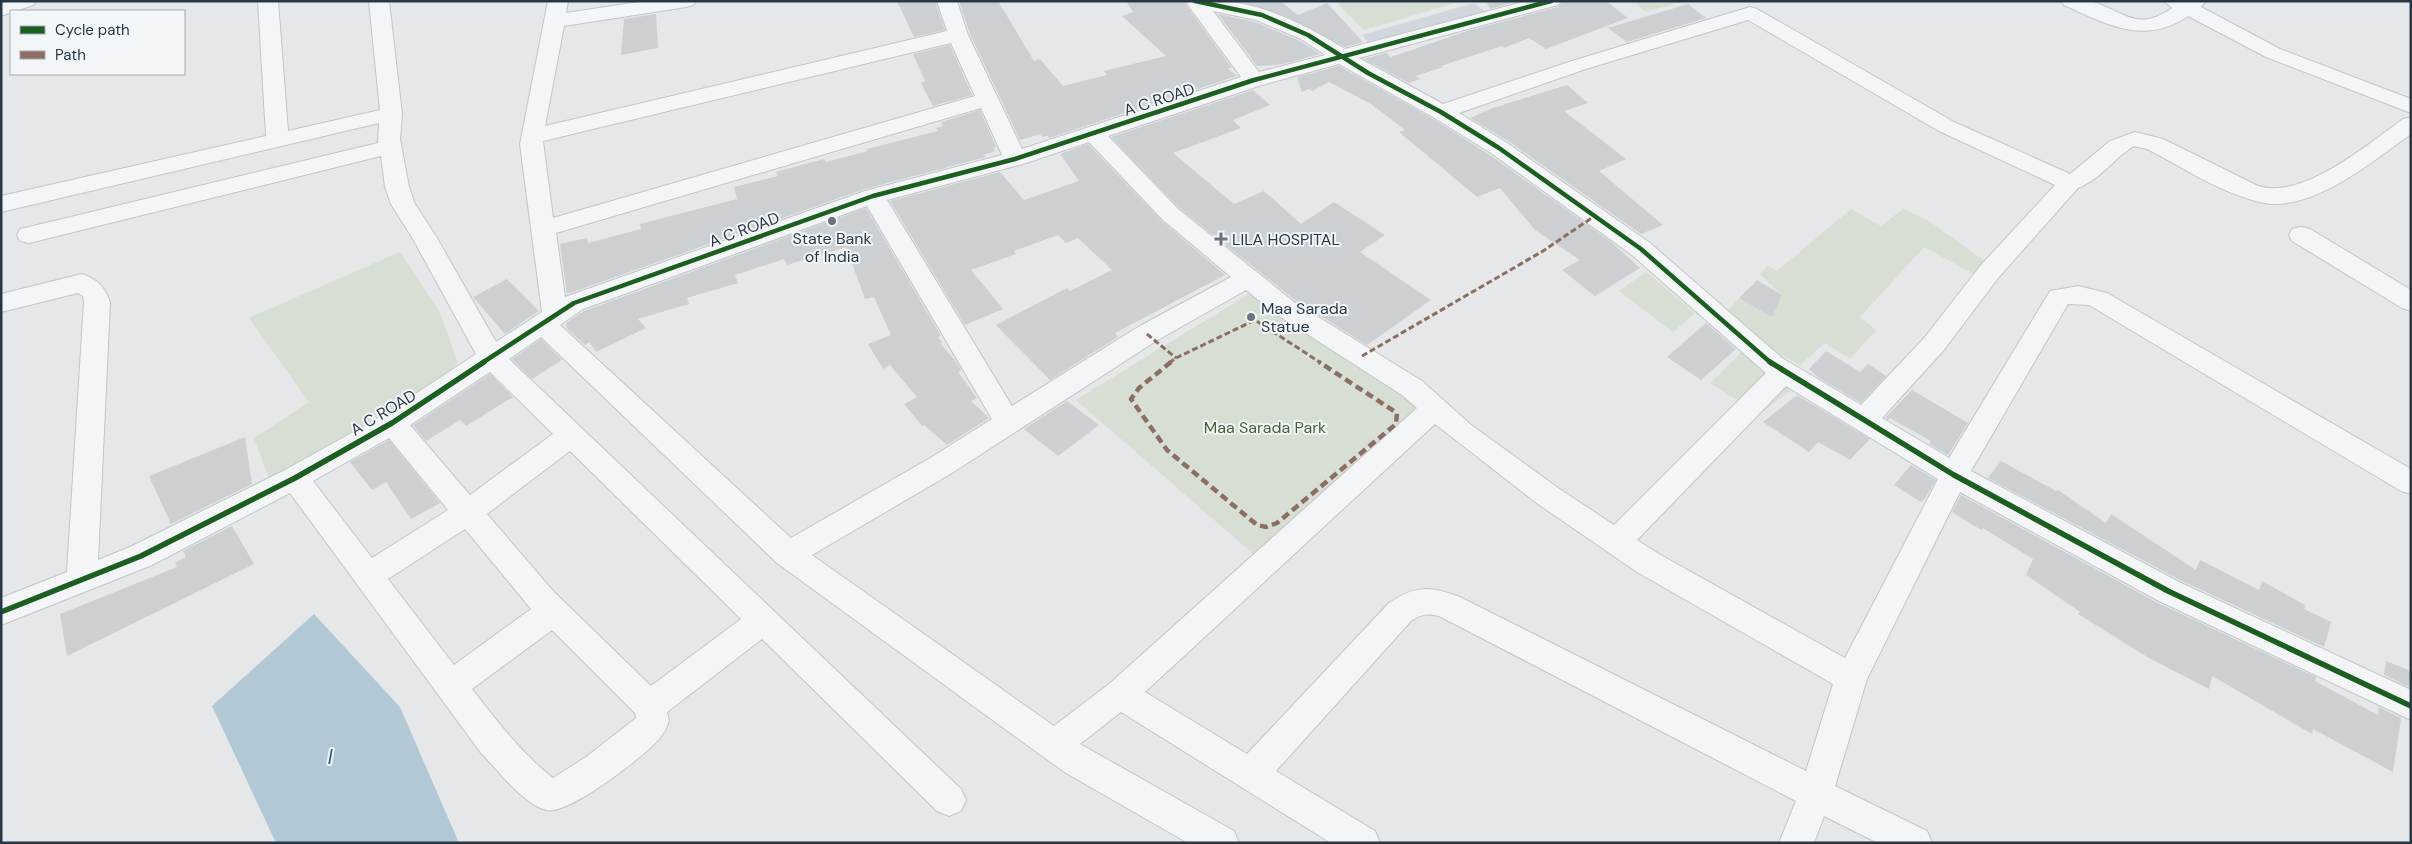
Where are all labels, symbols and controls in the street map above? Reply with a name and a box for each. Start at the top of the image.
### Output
legend [10,10,185,75]
text: Cycle path [55,20,130,40]
text: Path [55,45,86,65]
street label: A C ROAD [1121,78,1197,121]
street label: A C ROAD [706,207,782,252]
marker: State Bank of India [826,215,838,227]
place label: State Bank of India [792,228,872,267]
place label: LILA HOSPITAL [1232,229,1340,250]
marker: LILA HOSPITAL [1214,232,1228,246]
place label: Maa Sarada Statue [1261,298,1347,337]
marker: Maa Sarada Statue [1245,311,1257,323]
street label: A C ROAD [346,385,420,440]
park label: Maa Sarada Park [1204,417,1326,438]
water label: l [328,743,333,771]

